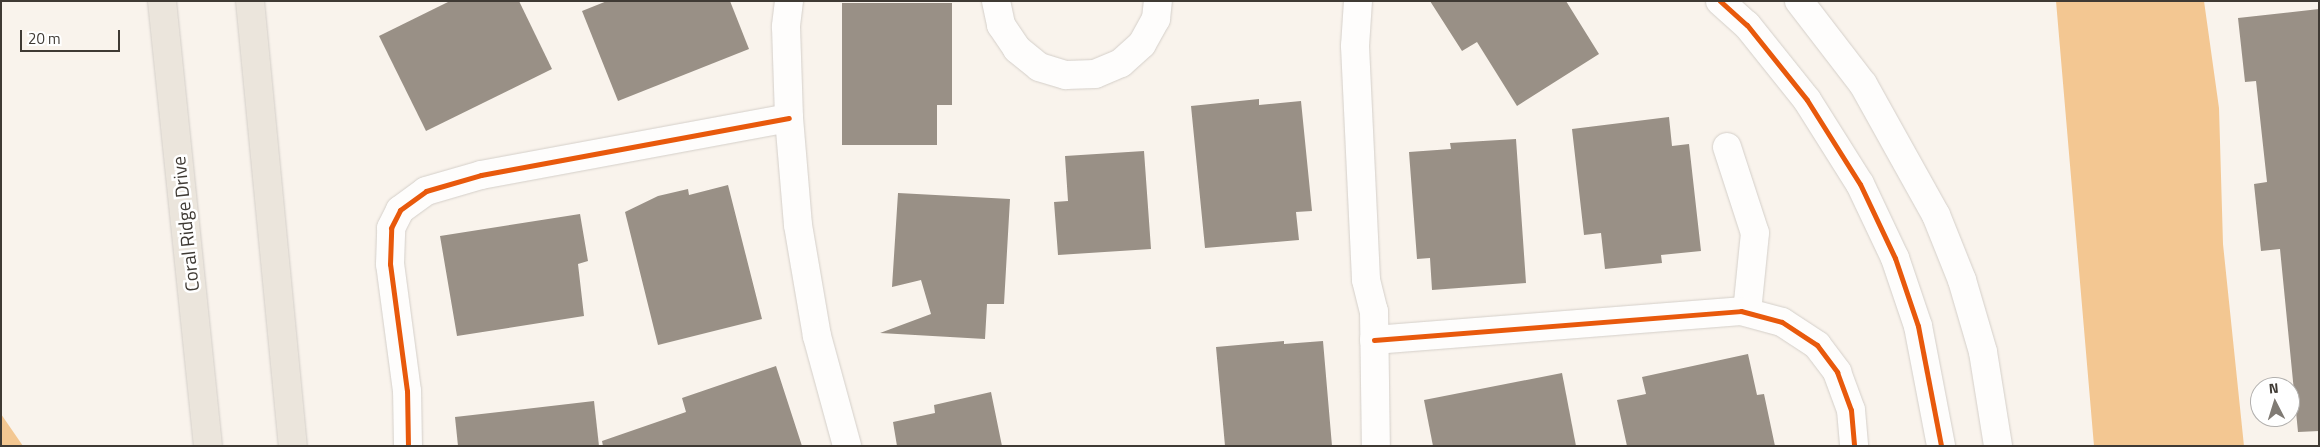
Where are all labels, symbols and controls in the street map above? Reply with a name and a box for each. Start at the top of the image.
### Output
scale bar [22,20,122,52]
text: 20 m [28,27,61,50]
street label: Coral Ridge Drive [167,155,203,293]
north arrow [2250,377,2300,427]
text: N [2268,377,2279,398]

